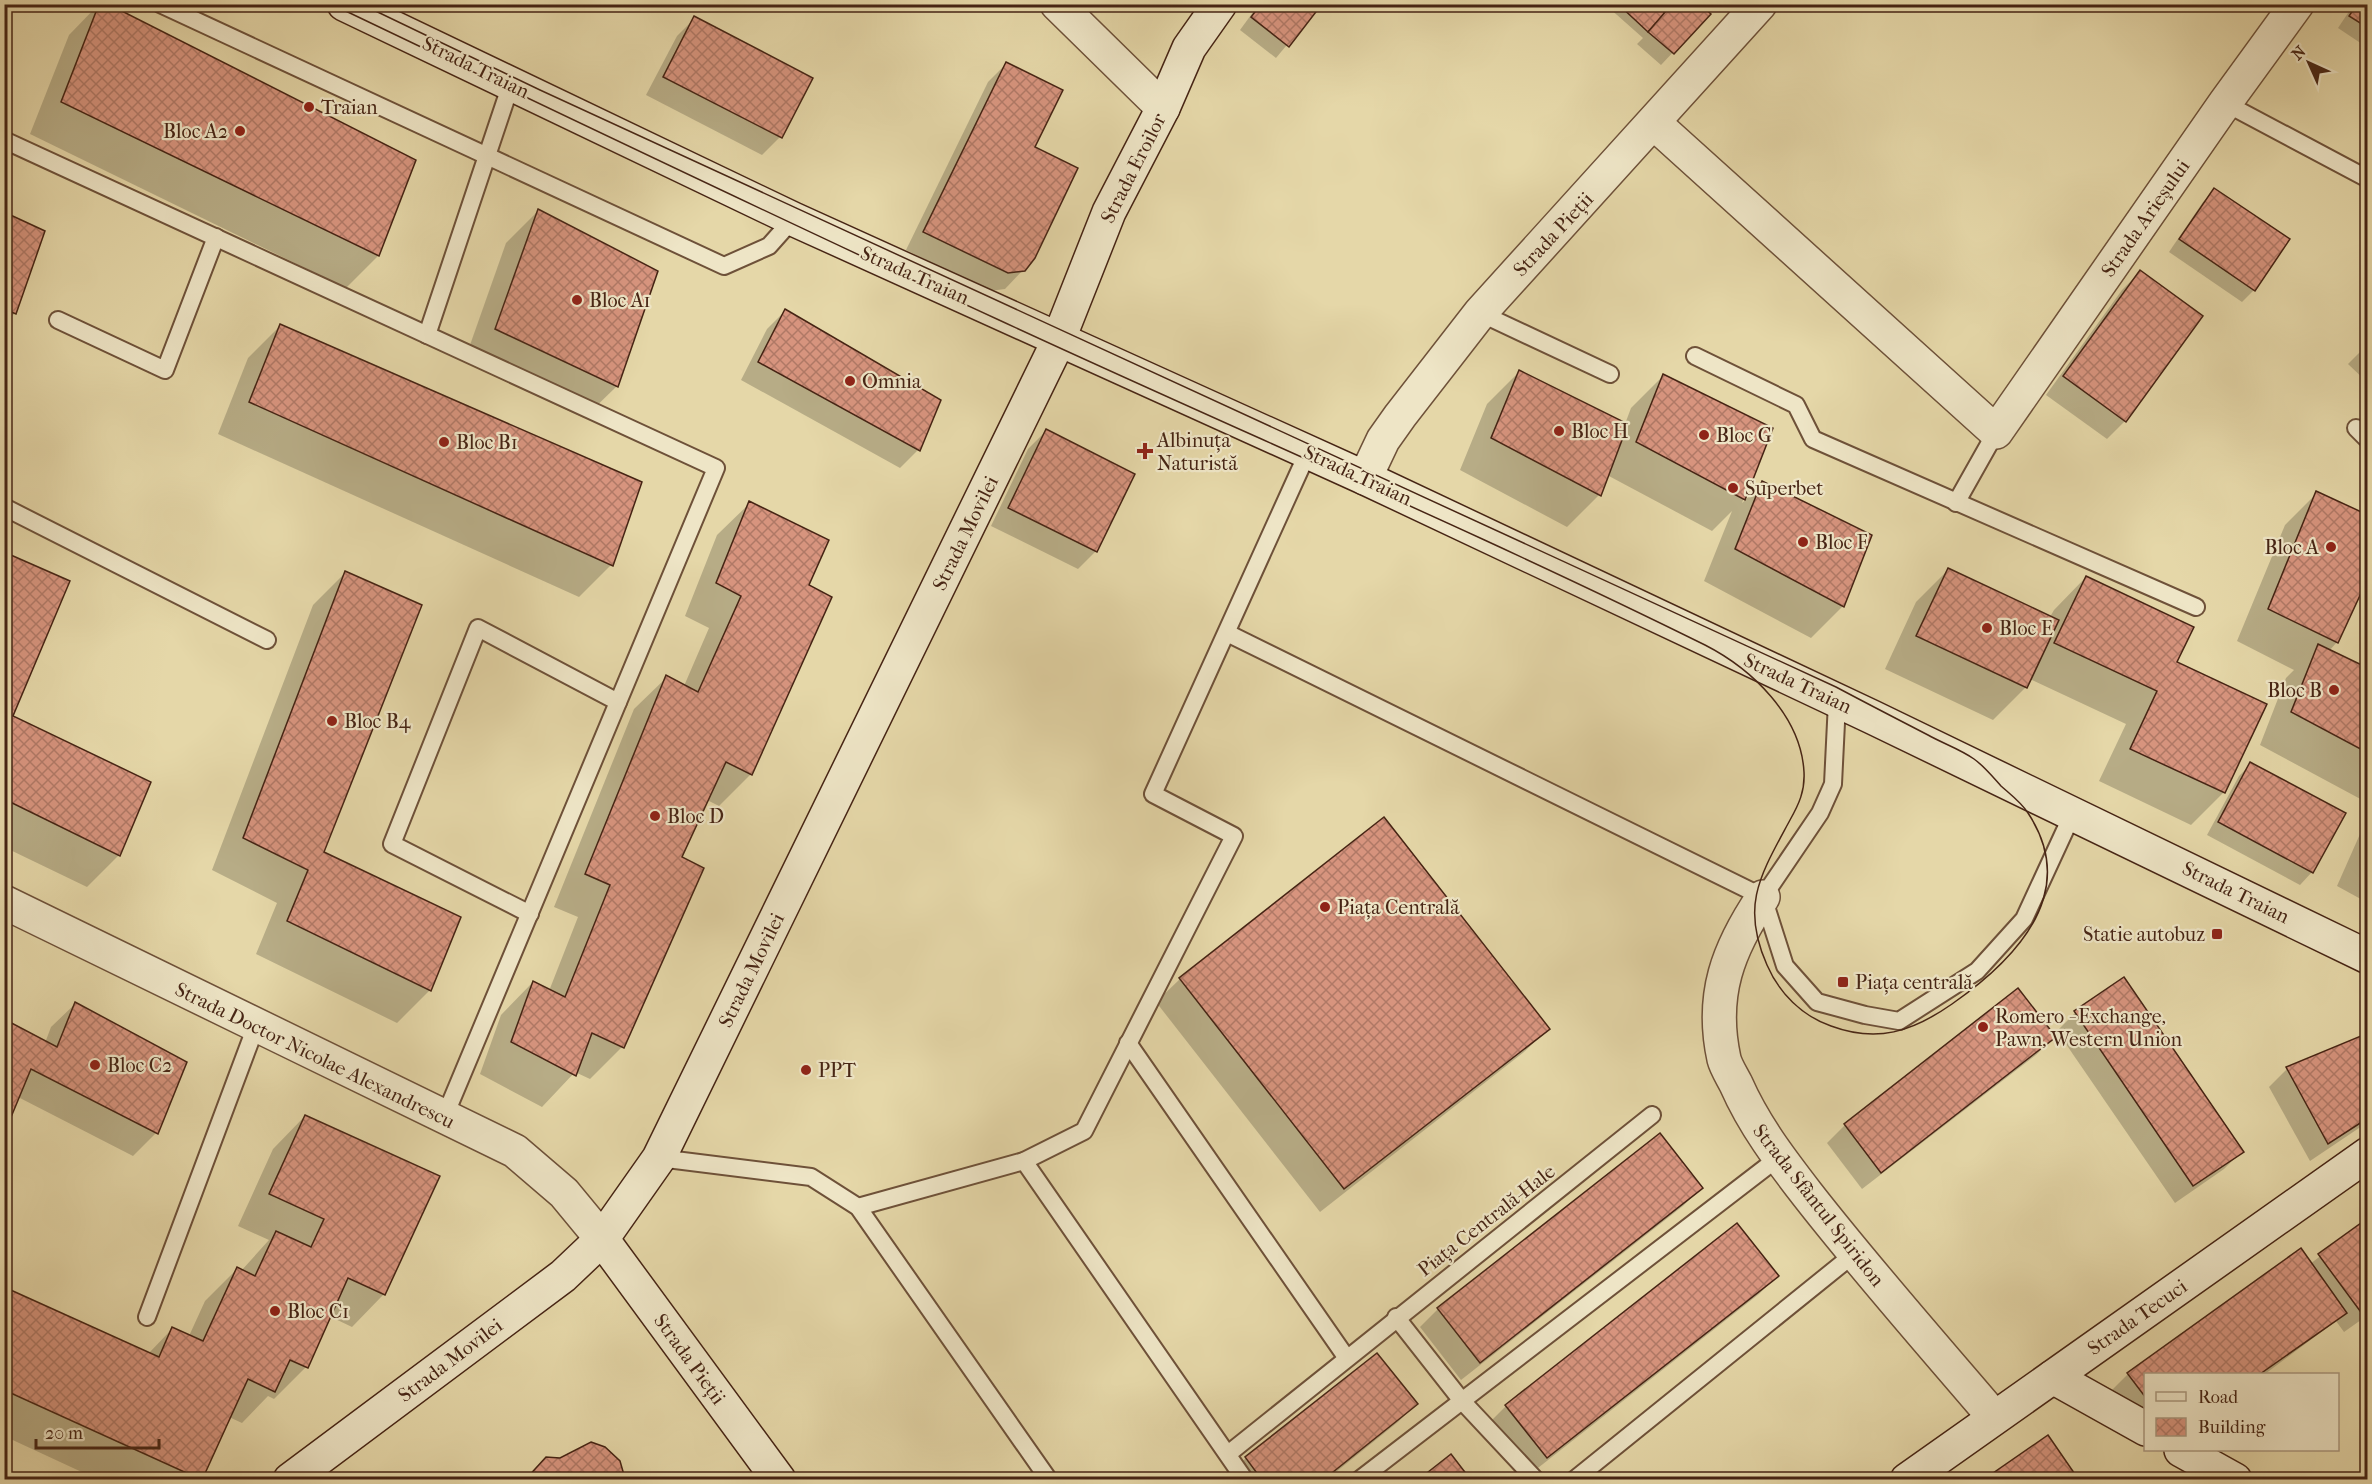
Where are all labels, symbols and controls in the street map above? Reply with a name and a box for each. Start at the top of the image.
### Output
street label: Strada Traian [418,32,533,103]
north arrow [2279,33,2339,93]
text: N [2288,41,2310,64]
place label: Traian [321,96,378,119]
marker: Traian [302,100,316,114]
street label: Strada Eroilor [1096,109,1171,227]
place label: Bloc A2 [163,120,228,143]
marker: Bloc A2 [233,124,247,138]
street label: Strada Arieșului [2096,155,2194,281]
street label: Strada Pieții [1509,188,1599,282]
street label: Strada Traian [857,241,973,310]
place label: Bloc A1 [589,289,651,312]
marker: Bloc A1 [570,293,584,307]
place label: Omnia [862,370,922,393]
marker: Omnia [843,374,857,388]
place label: Bloc H [1571,420,1629,443]
marker: Bloc H [1552,424,1566,438]
place label: Bloc G [1716,424,1772,447]
marker: Bloc G [1697,428,1711,442]
place label: Albinuța Naturistă [1156,429,1238,475]
place label: Bloc B1 [456,431,518,454]
marker: Bloc B1 [437,435,451,449]
street label: Strada Traian [1300,440,1416,511]
marker: Albinuța Naturistă [1138,444,1152,458]
street label: Strada Movilei [928,472,1003,594]
place label: Superbet [1745,477,1823,500]
marker: Superbet [1726,481,1740,495]
place label: Bloc F [1815,531,1868,554]
marker: Bloc F [1796,535,1810,549]
place label: Bloc A [2264,536,2320,559]
marker: Bloc A [2324,540,2338,554]
place label: Bloc E [1999,617,2053,640]
marker: Bloc E [1980,621,1994,635]
street label: Strada Traian [1740,648,1856,719]
place label: Bloc B [2267,679,2322,702]
marker: Bloc B [2327,683,2341,697]
place label: Bloc B4 [344,710,412,733]
marker: Bloc B4 [325,714,339,728]
place label: Bloc D [667,805,724,828]
marker: Bloc D [648,809,662,823]
street label: Strada Traian [2178,857,2293,928]
place label: Piața Centrală [1337,896,1460,920]
marker: Piața Centrală [1318,900,1332,914]
street label: Strada Movilei [714,909,789,1031]
place label: Statie autobuz [2083,923,2205,946]
marker: Statie autobuz [2210,927,2224,941]
place label: Piața centrală [1855,971,1973,995]
marker: Piața centrală [1836,975,1850,989]
street label: Strada Doctor Nicolae Alexandrescu [171,978,459,1134]
place label: Romero - Exchange, Pawn, Western Union [1995,1005,2183,1051]
marker: Romero - Exchange, Pawn, Western Union [1976,1020,1990,1034]
place label: Bloc C2 [107,1054,172,1077]
marker: Bloc C2 [88,1058,102,1072]
place label: PPT [818,1059,856,1082]
marker: PPT [799,1063,813,1077]
street label: Strada Sfântul Spiridon [1748,1120,1889,1291]
street label: Piața Centrală-Hale [1413,1160,1560,1282]
street label: Strada Tecuci [2083,1275,2192,1360]
place label: Bloc C1 [287,1300,349,1323]
marker: Bloc C1 [268,1304,282,1318]
street label: Strada Pieții [648,1310,730,1410]
street label: Strada Movilei [394,1314,507,1407]
legend [2144,1373,2339,1451]
text: Road [2198,1387,2238,1408]
scale bar [36,1412,159,1450]
text: Building [2198,1417,2266,1438]
text: 20 m [45,1423,83,1444]

